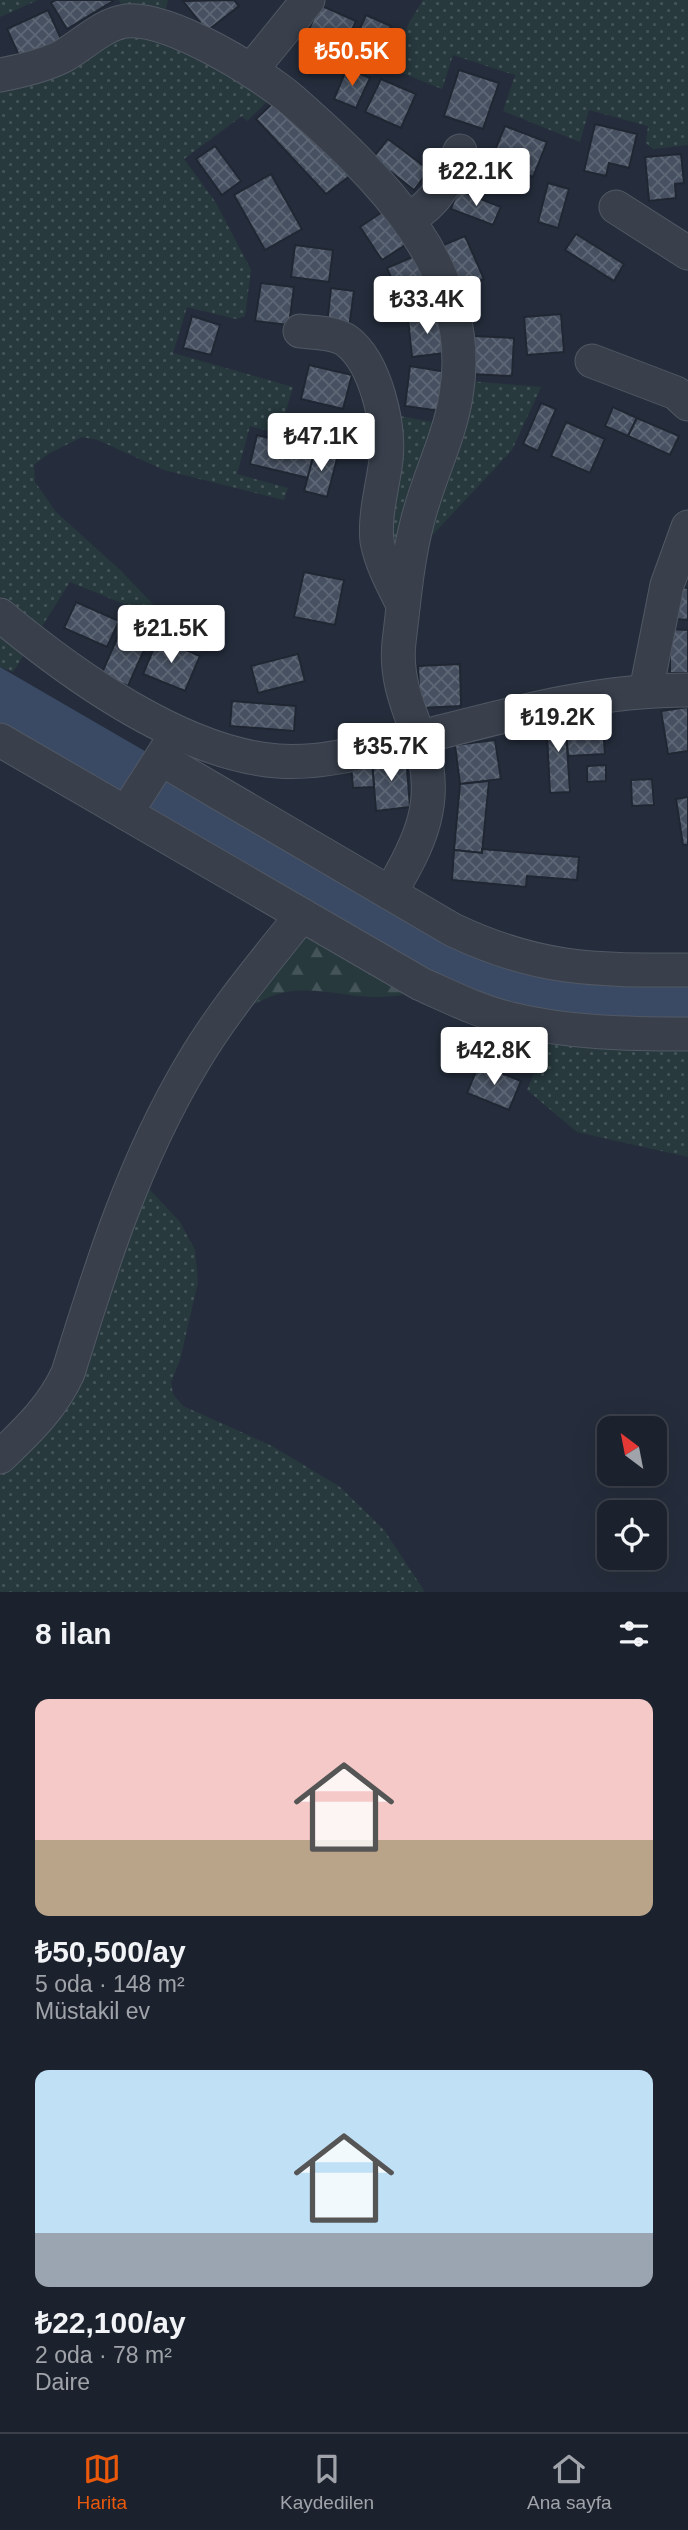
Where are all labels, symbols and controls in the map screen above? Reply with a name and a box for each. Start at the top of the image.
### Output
pin: ₺50.5K [295,28,409,88]
text: ₺50.5K [315,38,389,64]
pin: ₺22.1K [419,148,533,208]
text: ₺22.1K [439,158,513,184]
pin: ₺33.4K [370,276,484,336]
text: ₺33.4K [390,286,464,312]
pin: ₺47.1K [264,414,378,473]
text: ₺47.1K [284,423,358,449]
pin: ₺21.5K [114,606,228,665]
text: ₺21.5K [134,615,208,641]
pin: ₺19.2K [501,694,615,754]
text: ₺19.2K [521,704,595,730]
pin: ₺35.7K [334,724,448,783]
text: ₺35.7K [354,733,428,759]
pin: ₺42.8K [437,1028,551,1087]
text: ₺42.8K [457,1037,531,1063]
north arrow [597,1416,667,1486]
map controls [597,1416,667,1570]
button: locate [597,1500,667,1570]
icon: filters [615,1615,653,1653]
text: 8 ilan [35,1617,112,1650]
icon: home [281,1744,407,1870]
text: ₺50,500/ay [35,1935,186,1968]
text: 5 oda · 148 m² [35,1971,185,1997]
text: Müstakil ev [35,1998,150,2024]
icon: home [281,2115,407,2241]
text: ₺22,100/ay [35,2306,186,2339]
text: 2 oda · 78 m² [35,2342,172,2368]
text: Daire [35,2369,90,2395]
tab: Harita [76,2450,127,2514]
tab: Kaydedilen [280,2450,374,2514]
tab: Ana sayfa [527,2450,612,2514]

